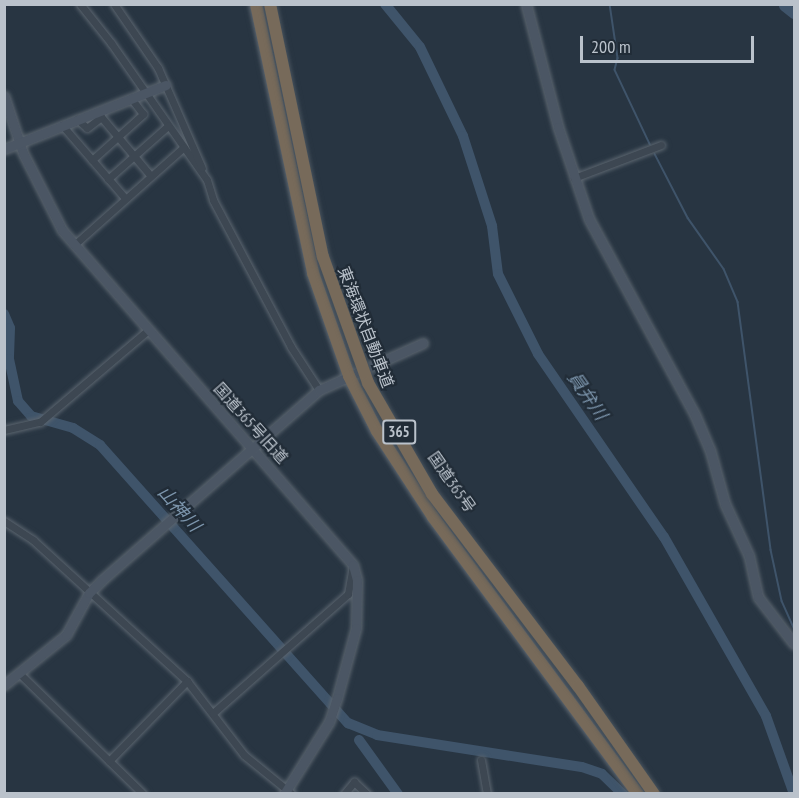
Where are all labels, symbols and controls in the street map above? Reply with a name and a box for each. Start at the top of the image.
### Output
scale bar [583,24,757,62]
text: 200 m [591,35,631,58]
street label: 東海環状自動車道 [334,264,398,390]
water label: 員弁川 [563,368,611,424]
street label: 国道365号旧道 [210,379,292,467]
road number: 365 [381,420,417,444]
street label: 国道365号 [424,448,480,516]
water label: 山神川 [153,482,205,536]

